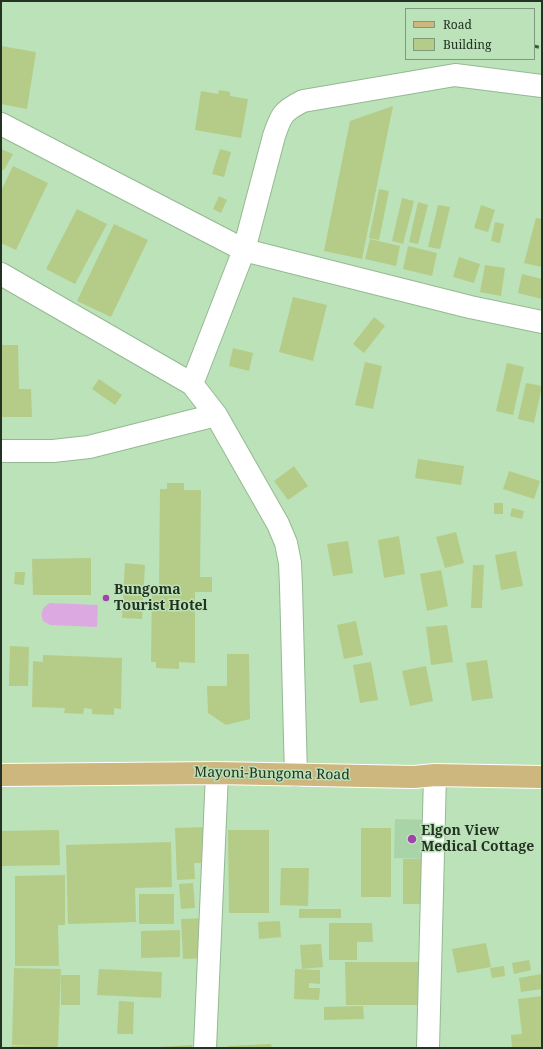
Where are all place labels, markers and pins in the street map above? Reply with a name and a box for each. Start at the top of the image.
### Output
place label: Bungoma Tourist Hotel [114,582,208,614]
marker: Bungoma Tourist Hotel [101,593,111,603]
place label: Elgon View Medical Cottage [421,823,534,856]
marker: Elgon View Medical Cottage [406,833,418,845]

